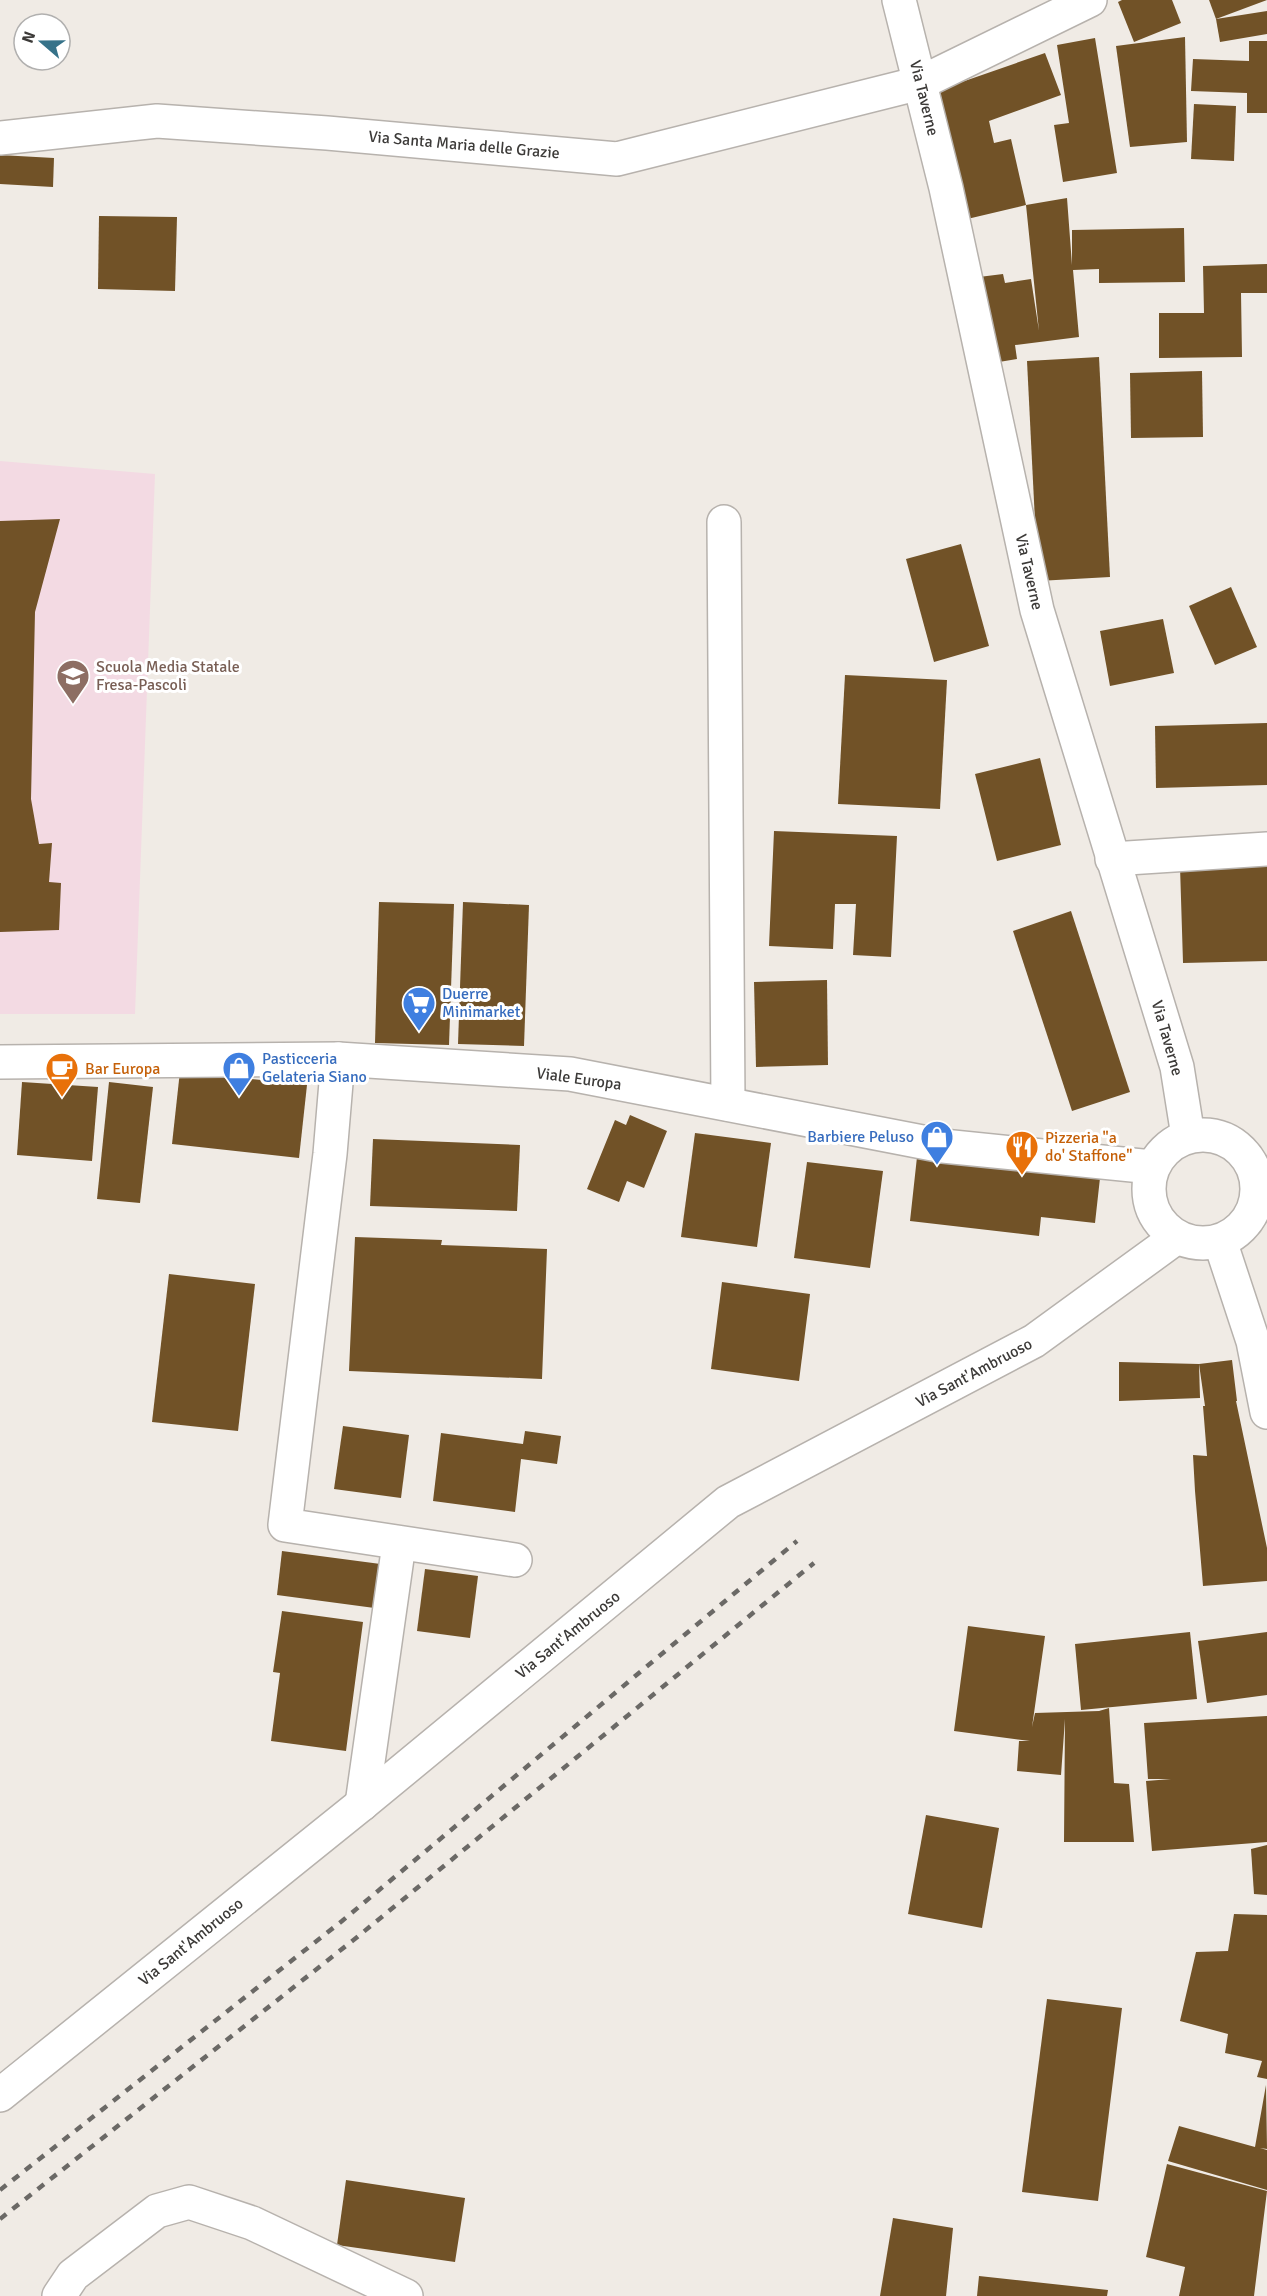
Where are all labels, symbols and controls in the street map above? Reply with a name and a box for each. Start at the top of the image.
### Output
north arrow [12,12,72,72]
text: N [18,29,40,46]
street label: Via Taverne [905,58,943,138]
street label: Via Santa Maria delle Grazie [367,127,561,163]
street label: Via Taverne [1011,532,1047,612]
place label: Scuola Media Statale Fresa-Pascoli [96,657,240,695]
school or university icon: Scuola Media Statale Fresa-Pascoli [55,658,91,705]
place label: Duerre Minimarket [442,984,521,1022]
supermarket icon: Duerre Minimarket [401,985,437,1032]
street label: Via Taverne [1147,998,1187,1078]
place label: Pasticceria Gelateria Siano [262,1049,367,1087]
shop icon: Pasticceria Gelateria Siano [221,1050,257,1097]
cafe icon: Bar Europa [44,1051,80,1098]
place label: Bar Europa [85,1059,160,1079]
street label: Viale Europa [535,1063,623,1095]
shop icon: Barbiere Peluso [919,1119,955,1166]
place label: Barbiere Peluso [807,1127,914,1147]
place label: Pizzeria "a do' Staffone" [1045,1128,1133,1166]
restaurant icon: Pizzeria "a do' Staffone" [1004,1129,1040,1176]
street label: Via Sant'Ambruoso [912,1334,1036,1412]
street label: Via Sant'Ambruoso [512,1587,624,1683]
street label: Via Sant'Ambruoso [135,1894,247,1990]

